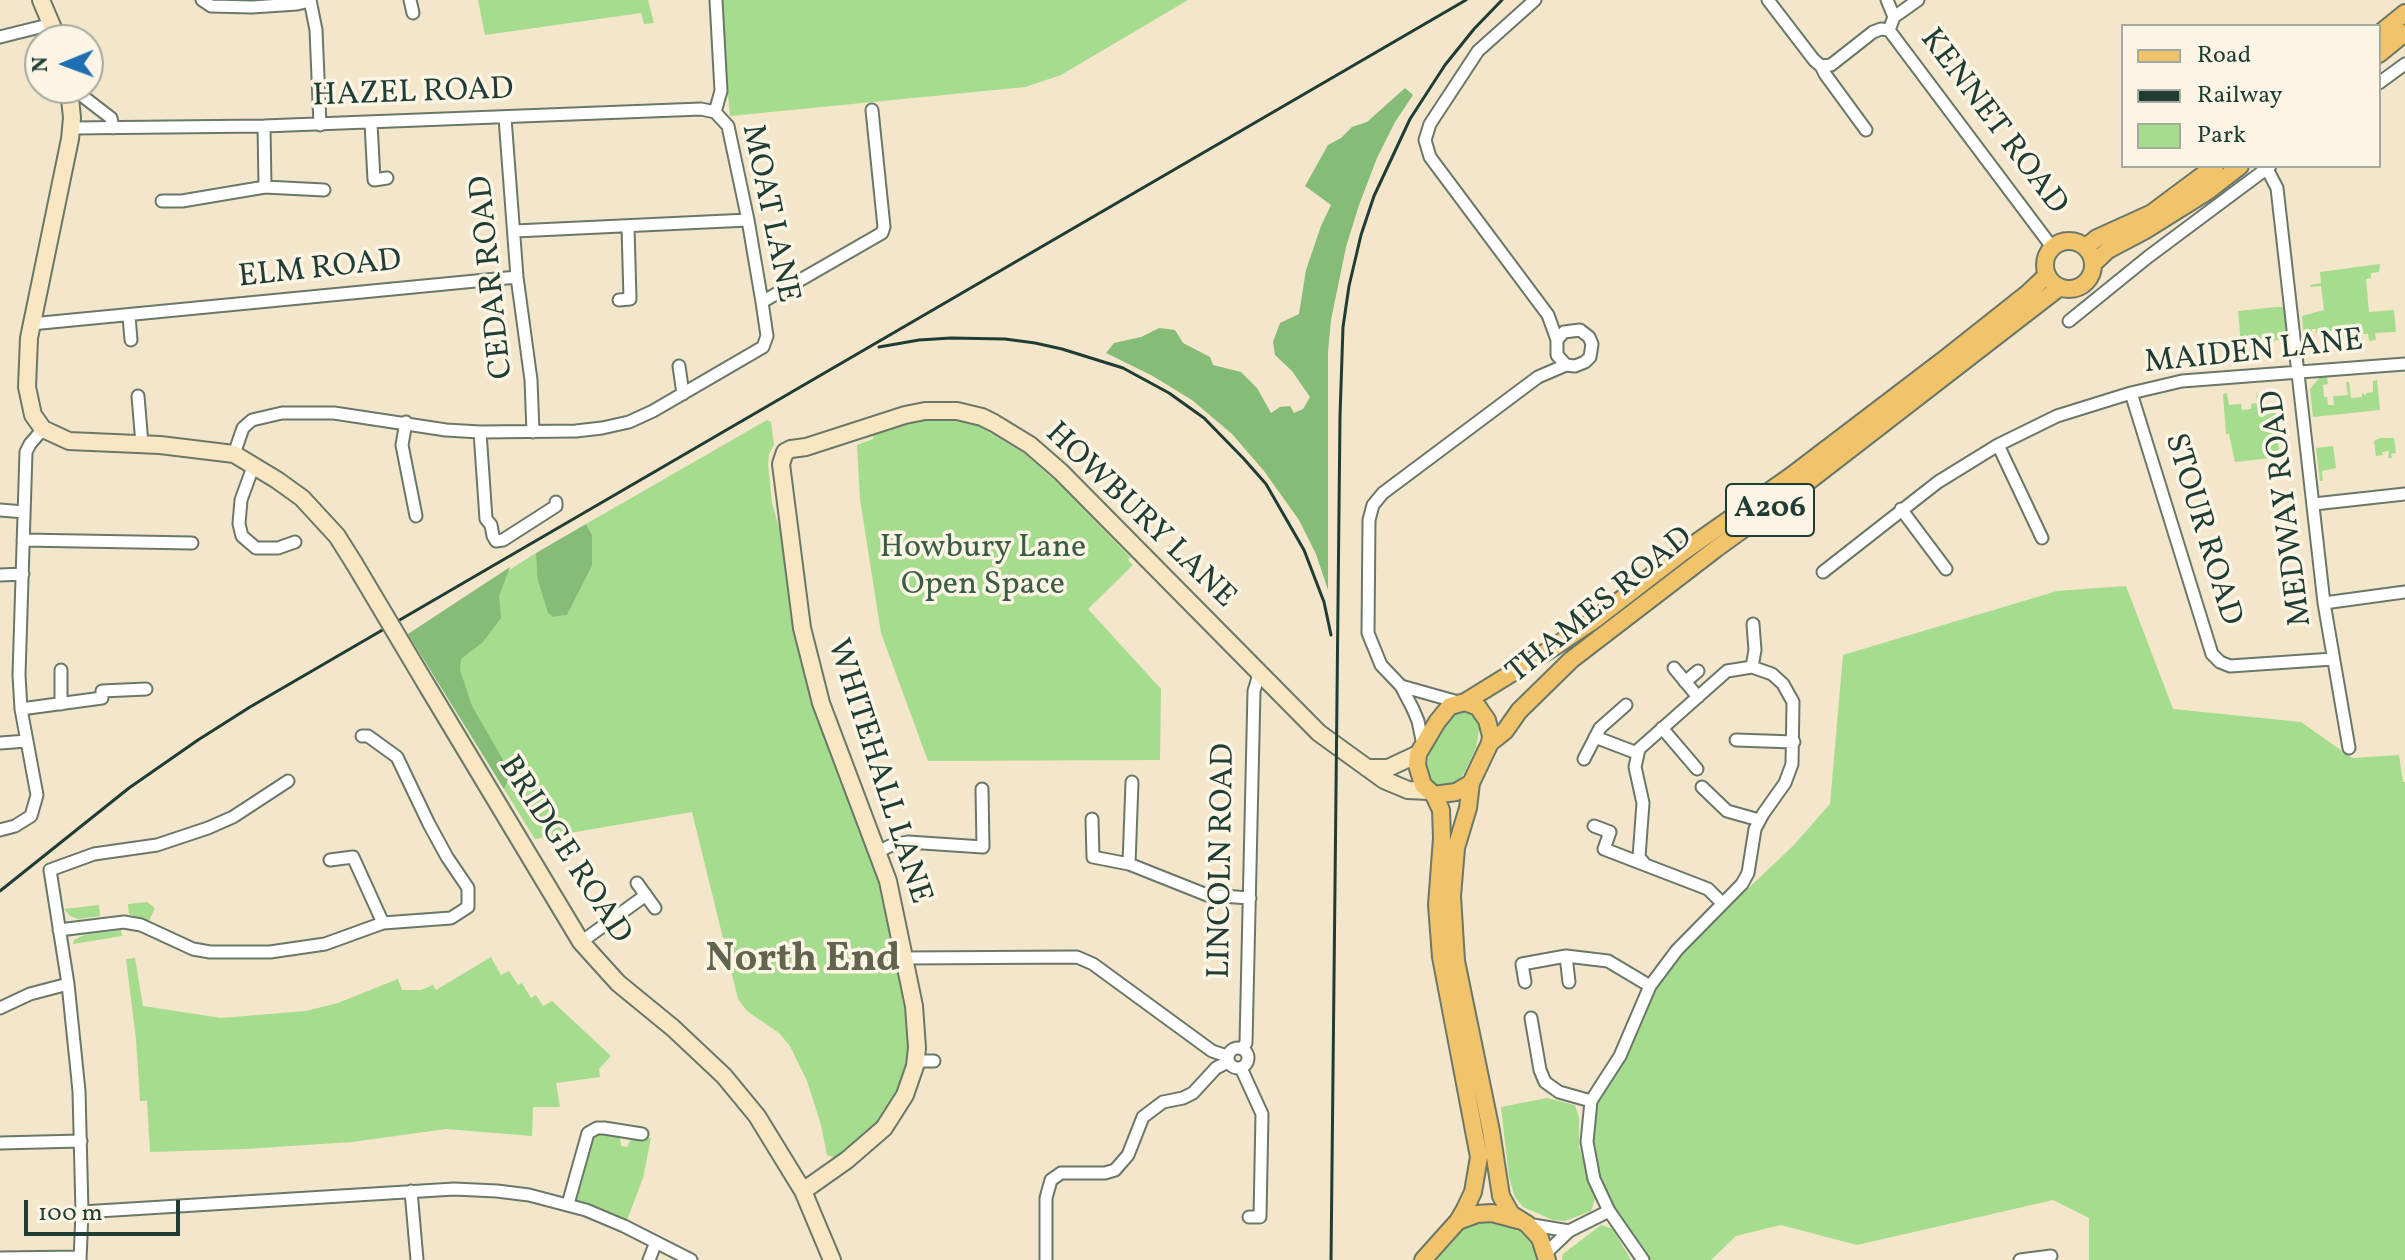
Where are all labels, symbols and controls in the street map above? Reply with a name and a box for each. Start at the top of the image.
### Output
street label: KENNET ROAD [1910,23,2074,223]
north arrow [24,24,104,104]
legend [2121,24,2381,168]
text: Road [2197,39,2251,73]
text: N [26,56,57,73]
street label: HAZEL ROAD [312,72,514,118]
text: Railway [2197,79,2283,113]
text: Park [2197,119,2246,153]
street label: MOAT LANE [730,121,806,307]
street label: CEDAR ROAD [464,173,524,381]
street label: ELM ROAD [237,243,403,299]
street label: MAIDEN LANE [2143,323,2365,385]
street label: MEDWAY ROAD [2255,388,2323,628]
street label: HOWBURY LANE [1035,416,1243,618]
street label: STOUR ROAD [2154,429,2248,631]
road number: A206 [1726,484,1814,536]
street label: THAMES ROAD [1500,520,1702,694]
park label: Howbury Lane Open Space [880,531,1086,606]
street label: WHITEHALL LANE [816,635,938,909]
street label: LINCOLN ROAD [1203,743,1245,979]
street label: BRIDGE ROAD [488,750,638,952]
district label: North End [706,939,900,987]
scale bar [28,1184,184,1234]
text: 100 m [38,1197,103,1231]

